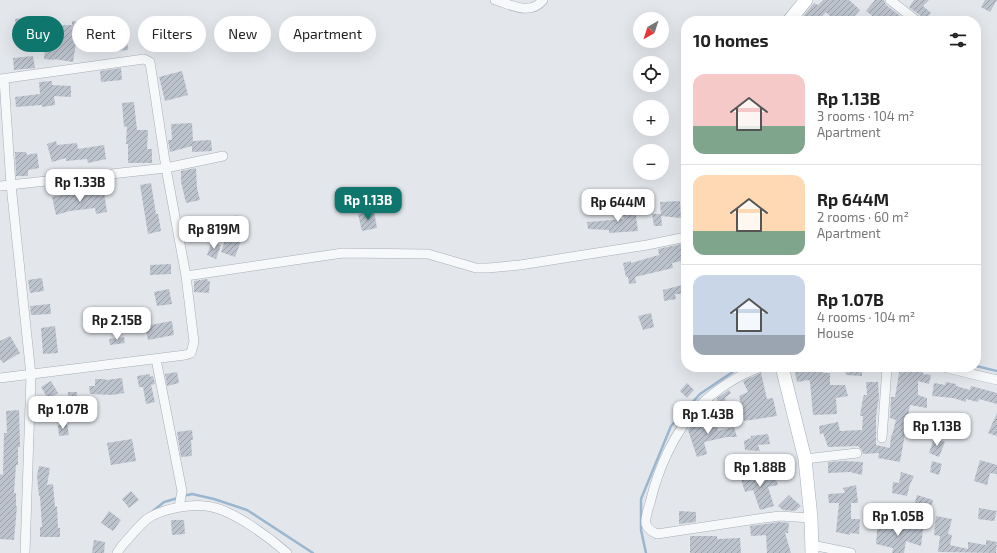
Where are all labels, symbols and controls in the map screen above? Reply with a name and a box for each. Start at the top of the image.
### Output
north arrow [633,12,669,48]
map controls [633,12,669,180]
chip: Buy [12,16,64,52]
chip: Rent [72,16,130,52]
chip: Filters [138,16,206,52]
chip: New [214,16,271,52]
chip: Apartment [279,16,376,52]
icon: filters [947,29,969,51]
text: 10 homes [693,30,769,50]
button: locate [633,56,669,92]
text: Rp 1.13B [817,88,881,108]
icon: home [725,90,773,138]
button: + [633,100,669,136]
text: 3 rooms · 104 m² [817,108,914,124]
text: Apartment [817,124,881,140]
button: − [633,144,669,180]
pin: Rp 1.33B [39,169,121,203]
text: Rp 1.33B [55,174,105,190]
pin: Rp 1.13B [327,187,409,221]
pin: Rp 644M [581,189,655,223]
text: Rp 644M [817,189,889,209]
icon: home [725,191,773,239]
text: Rp 1.13B [344,192,392,208]
text: Rp 644M [590,194,646,210]
text: 2 rooms · 60 m² [817,209,909,225]
pin: Rp 819M [177,216,251,250]
text: Rp 819M [188,221,240,237]
text: Apartment [817,225,881,241]
text: Rp 1.07B [817,289,884,309]
icon: home [725,291,773,339]
pin: Rp 2.15B [76,307,158,341]
text: 4 rooms · 104 m² [817,309,915,325]
text: Rp 2.15B [92,312,142,328]
text: House [817,325,854,341]
pin: Rp 1.07B [22,396,104,430]
text: Rp 1.07B [37,401,89,417]
pin: Rp 1.43B [667,401,749,435]
text: Rp 1.43B [682,406,734,422]
pin: Rp 1.13B [896,413,978,447]
text: Rp 1.13B [913,418,961,434]
pin: Rp 1.88B [719,454,801,488]
text: Rp 1.88B [734,459,786,475]
pin: Rp 1.05B [857,503,939,537]
text: Rp 1.05B [872,508,924,524]

